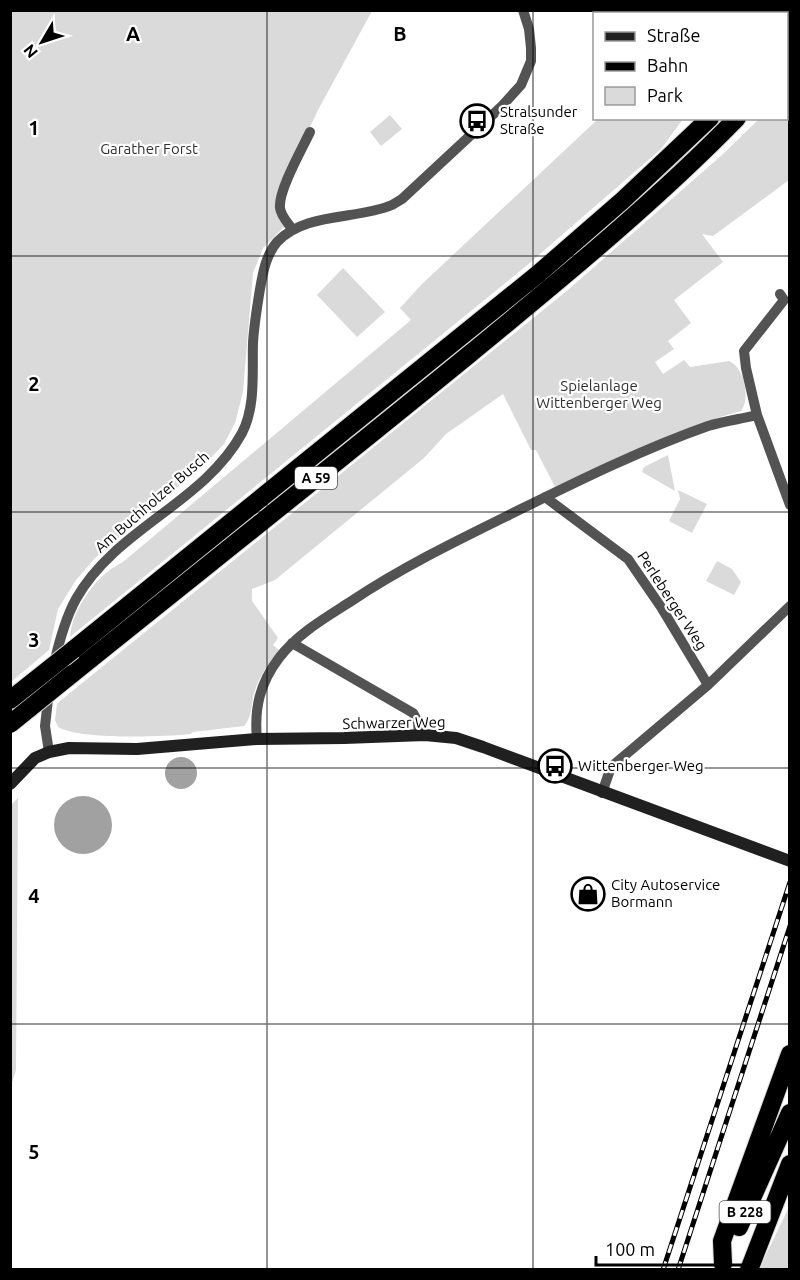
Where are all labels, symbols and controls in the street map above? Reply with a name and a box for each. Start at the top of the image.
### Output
north arrow [12,12,72,72]
legend [593,12,788,120]
text: A [126,22,140,45]
text: B [393,22,407,45]
text: Straße [647,25,700,45]
text: N [20,41,41,62]
text: Bahn [647,55,688,75]
text: Park [647,85,683,105]
bus stop icon: Stralsunder Straße [459,103,495,139]
place label: Stralsunder Straße [500,103,578,137]
text: 1 [28,116,40,139]
park label: Garather Forst [100,140,198,157]
text: 2 [28,372,40,395]
park label: Spielanlage Wittenberger Weg [536,377,662,411]
street label: Am Buchholzer Busch [91,448,212,556]
road number: A 59 [295,467,337,489]
street label: Perleberger Weg [634,548,711,653]
text: 3 [28,628,40,651]
street label: Schwarzer Weg [342,713,446,732]
bus stop icon: Wittenberger Weg [537,748,573,784]
place label: Wittenberger Weg [578,757,704,774]
shop icon: City Autoservice Bormann [570,876,606,912]
place label: City Autoservice Bormann [611,876,720,910]
text: 4 [28,884,40,907]
text: 5 [28,1140,40,1163]
road number: B 228 [720,1201,771,1223]
scale bar [596,1229,755,1267]
text: 100 m [605,1239,655,1259]

